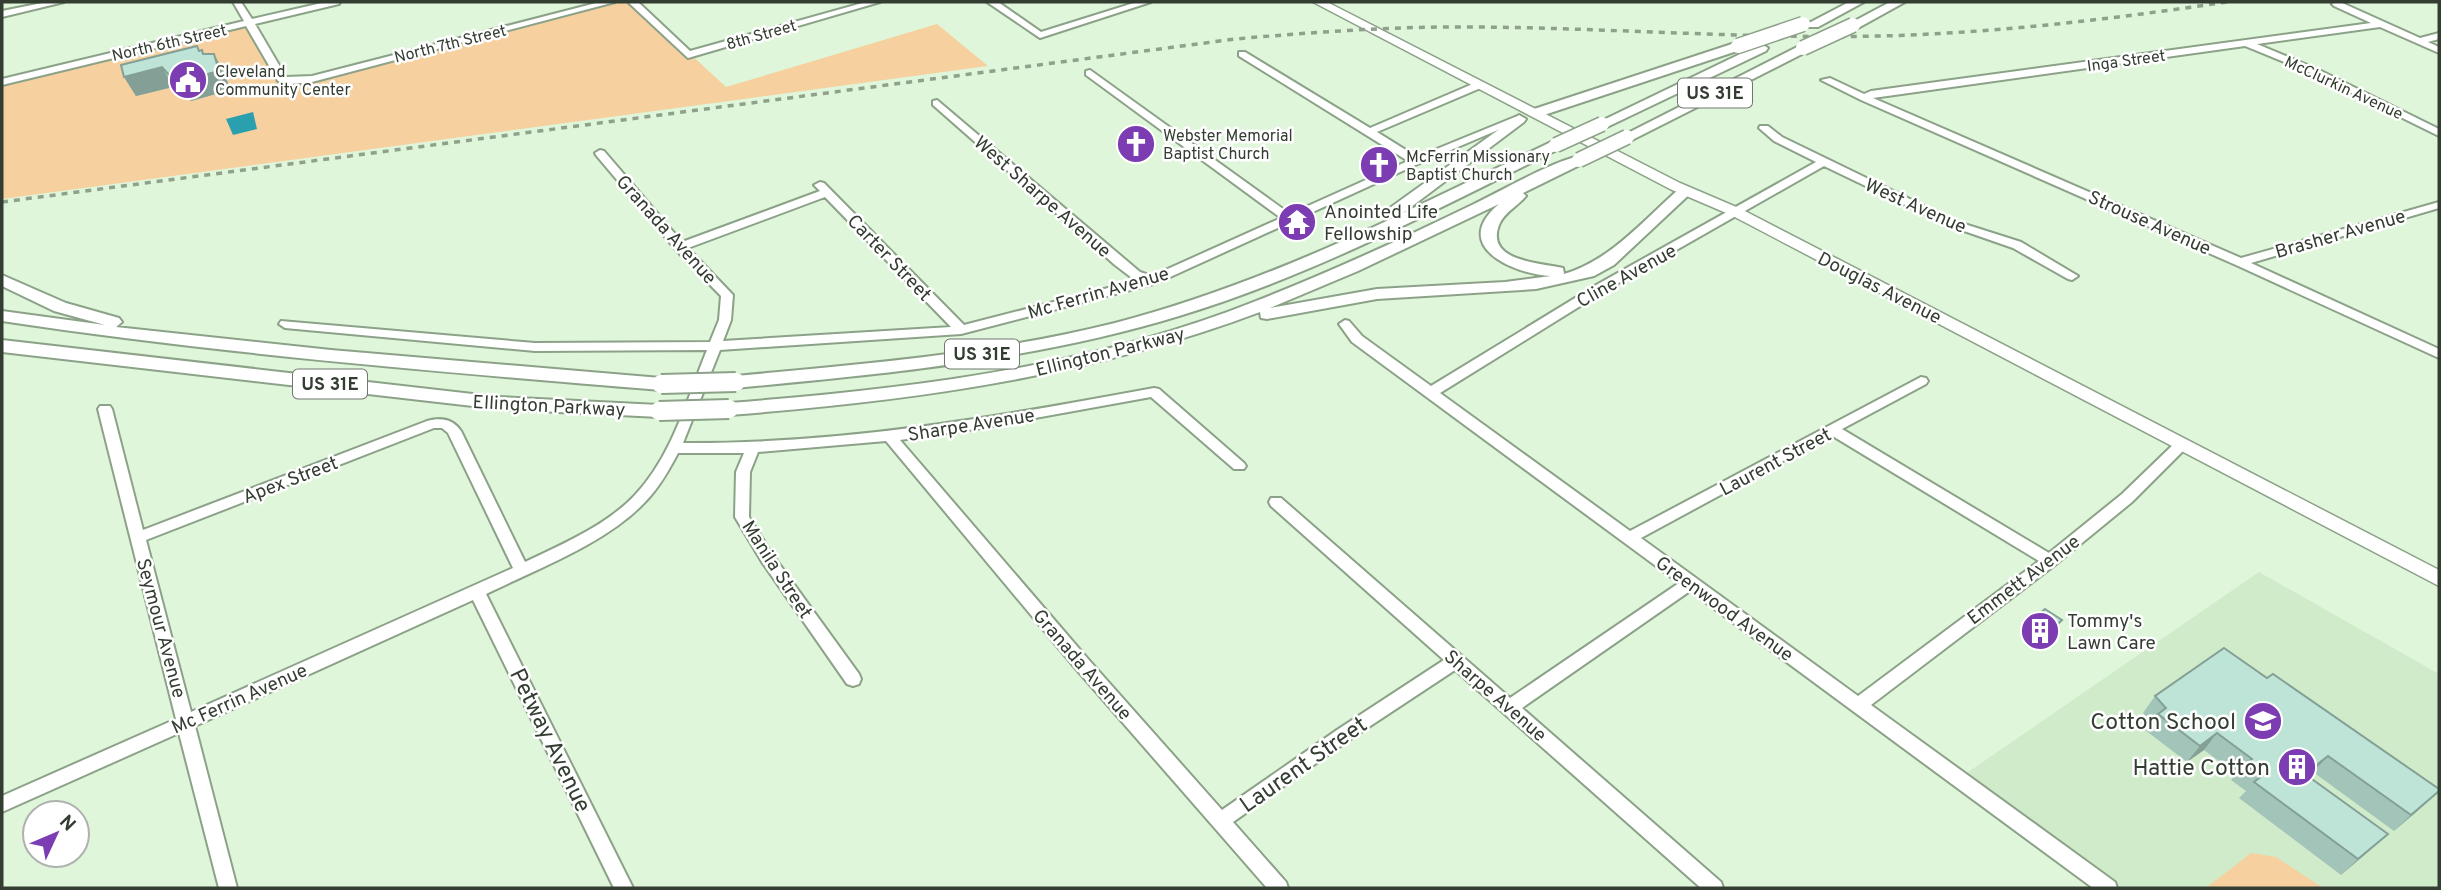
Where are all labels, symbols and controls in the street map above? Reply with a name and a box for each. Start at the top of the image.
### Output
street label: 8th Street [724,16,799,55]
street label: North 6th Street [110,21,229,67]
street label: North 7th Street [392,21,509,69]
street label: Inga Street [2086,47,2167,77]
street label: McClurkin Avenue [2281,53,2406,125]
public building icon: Cleveland Community Center [167,59,209,101]
place label: Cleveland Community Center [215,63,351,101]
road number: US 31E [1678,78,1752,108]
church icon: Webster Memorial Baptist Church [1115,123,1157,165]
place label: Webster Memorial Baptist Church [1163,127,1293,165]
street label: West Sharpe Avenue [968,131,1115,264]
church icon: McFerrin Missionary Baptist Church [1358,144,1400,186]
place label: McFerrin Missionary Baptist Church [1406,148,1550,186]
street label: Granada Avenue [610,171,721,290]
street label: West Avenue [1861,174,1970,240]
street label: Strouse Avenue [2084,186,2214,262]
temple icon: Anointed Life Fellowship [1276,201,1318,243]
place label: Anointed Life Fellowship [1324,201,1438,247]
street label: Brasher Avenue [2273,205,2408,265]
street label: Carter Street [841,210,936,307]
street label: Cline Avenue [1573,239,1681,314]
street label: Douglas Avenue [1813,247,1945,330]
street label: Mc Ferrin Avenue [1025,262,1172,326]
street label: Ellington Parkway [1033,323,1188,383]
road number: US 31E [945,340,1019,368]
road number: US 31E [293,370,367,398]
street label: Ellington Parkway [472,391,626,423]
street label: Sharpe Avenue [906,404,1037,448]
street label: Laurent Street [1716,423,1836,502]
street label: Apex Street [240,452,342,510]
street label: Manila Street [736,516,817,624]
street label: Emmett Avenue [1963,530,2085,631]
street label: Greenwood Avenue [1650,552,1797,668]
street label: Seymour Avenue [130,556,190,701]
street label: Granada Avenue [1027,605,1136,726]
building icon: Tommy's Lawn Care [2019,610,2061,652]
place label: Tommy's Lawn Care [2067,610,2156,656]
street label: Sharpe Avenue [1438,645,1551,748]
street label: Mc Ferrin Avenue [168,659,311,741]
street label: Petway Avenue [501,664,596,818]
school or university icon: Cotton School [2242,700,2284,742]
place label: Cotton School [2090,709,2236,738]
street label: Laurent Street [1235,711,1374,821]
building icon: Hattie Cotton [2276,746,2318,788]
place label: Hattie Cotton [2133,755,2270,784]
north arrow [21,799,91,869]
text: N [53,810,80,837]

